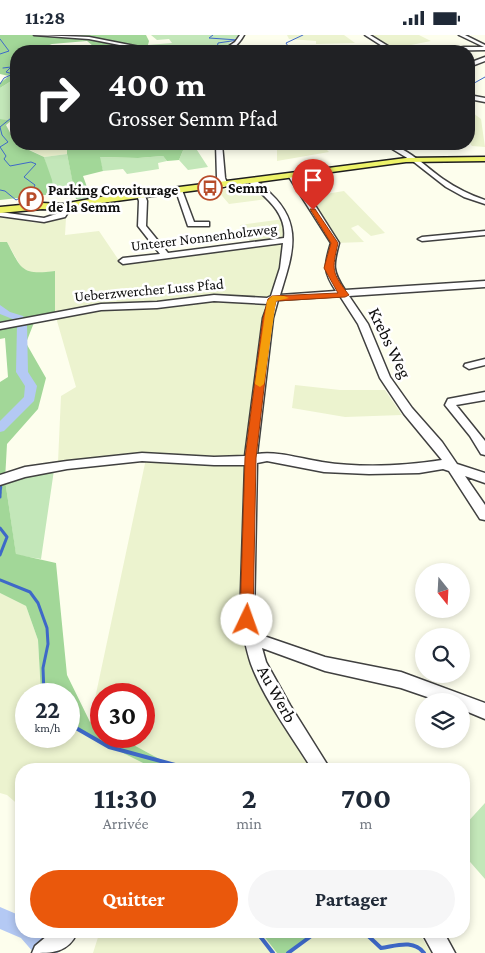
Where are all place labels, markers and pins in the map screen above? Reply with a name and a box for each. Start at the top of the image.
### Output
pin [292,159,334,210]
bus stop icon: Semm [197,175,223,201]
place label: Semm [228,180,268,196]
place label: Parking Covoiturage de la Semm [48,182,178,215]
parking icon: Parking Covoiturage de la Semm [18,186,44,212]

